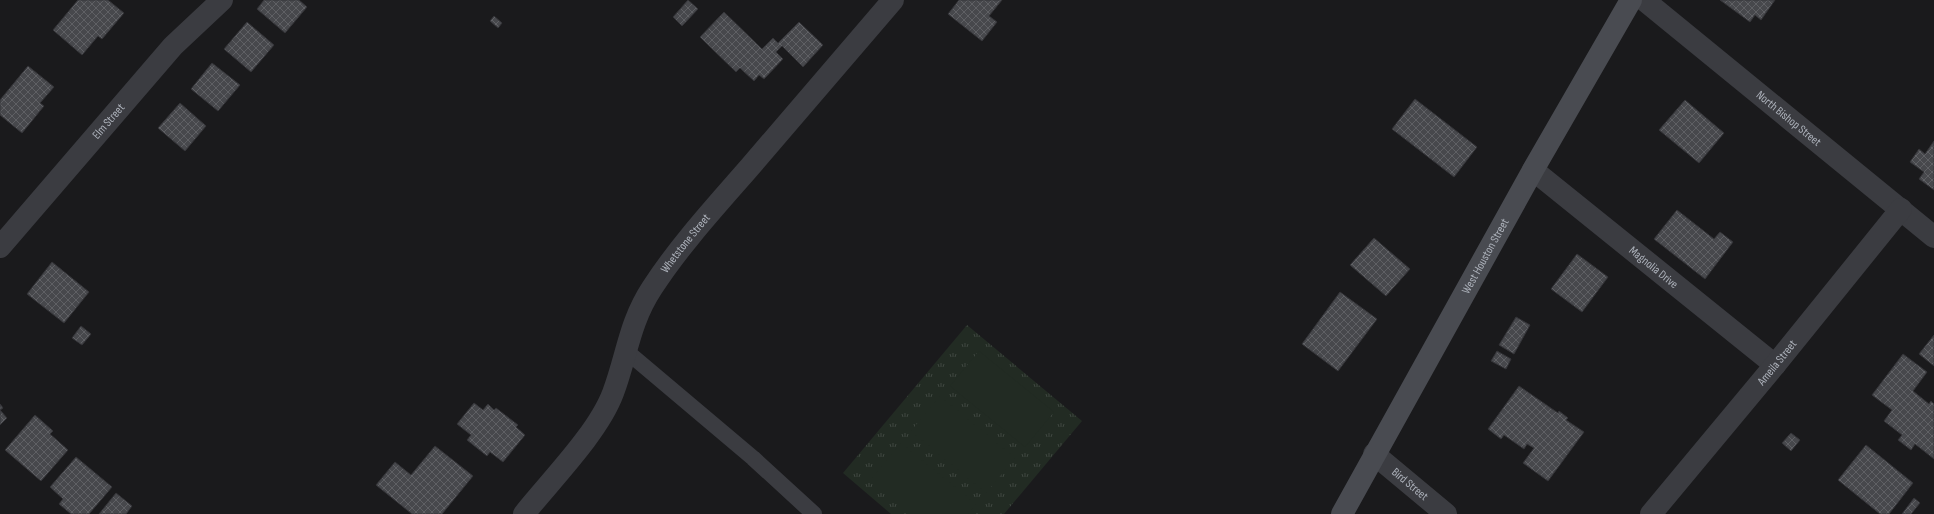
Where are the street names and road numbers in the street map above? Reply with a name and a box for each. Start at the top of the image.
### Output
street label: North Bishop Street [1753,87,1825,150]
street label: Elm Street [89,100,128,142]
street label: Whetstone Street [657,210,714,276]
street label: West Houston Street [1458,216,1512,296]
street label: Magnolia Drive [1626,243,1681,292]
street label: Ameila Street [1753,336,1800,389]
street label: Bird Street [1389,465,1432,504]

